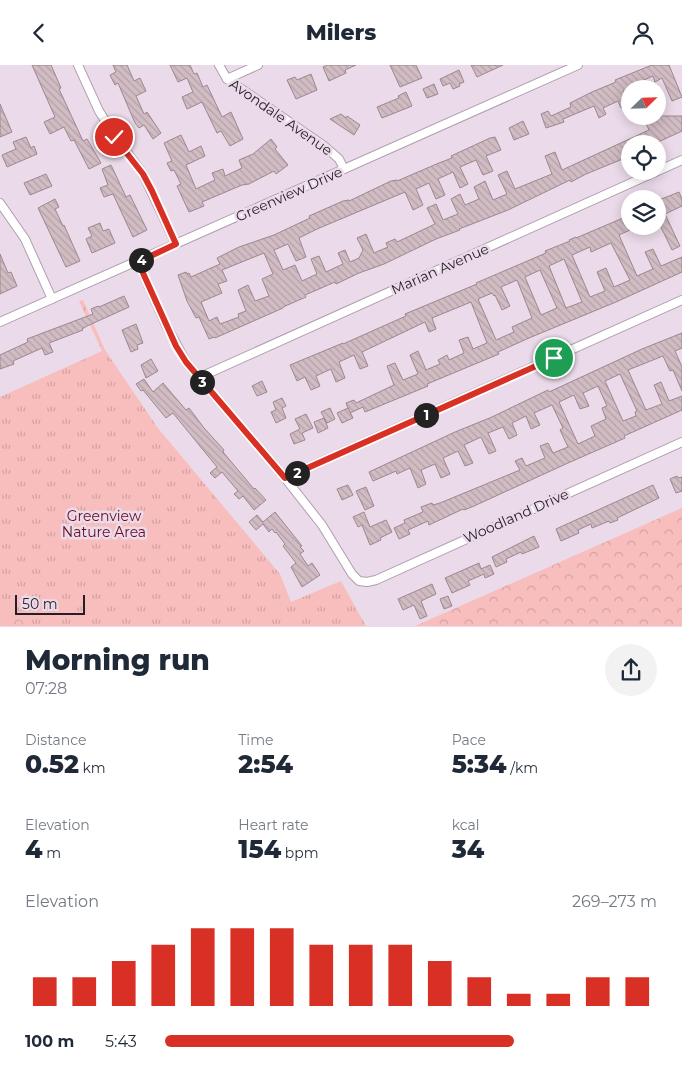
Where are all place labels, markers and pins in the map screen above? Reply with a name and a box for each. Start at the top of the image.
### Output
pin [93,116,135,158]
pin: 4 [128,247,154,273]
pin [533,337,575,379]
pin: 3 [190,369,214,395]
pin: 1 [414,403,438,427]
pin: 2 [284,461,310,485]

